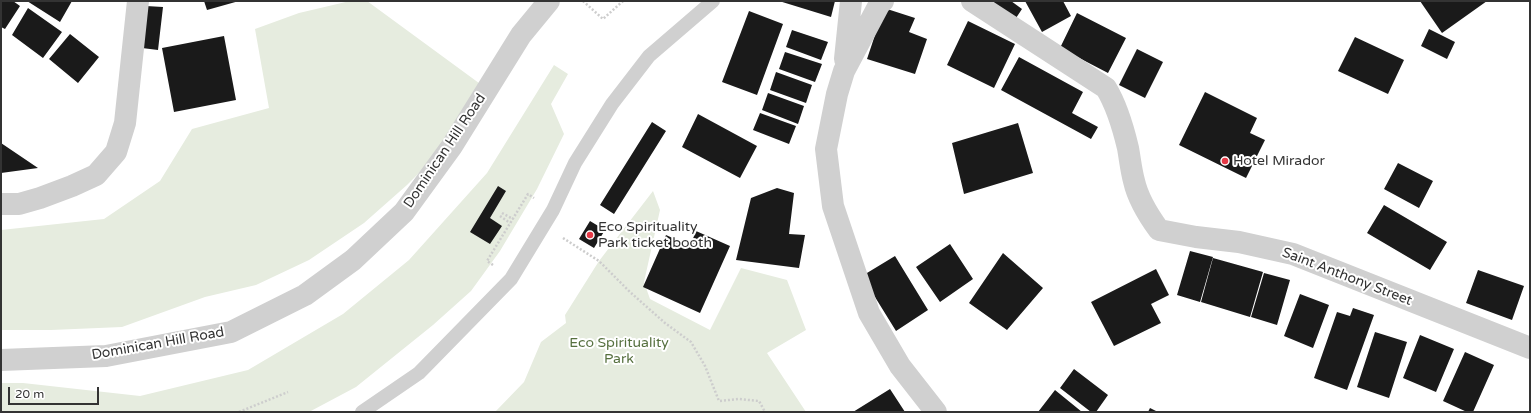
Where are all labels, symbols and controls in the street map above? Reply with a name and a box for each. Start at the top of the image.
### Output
street label: Dominican Hill Road [400,91,490,211]
place label: Hotel Mirador [1233,153,1325,169]
marker: Hotel Mirador [1220,156,1230,166]
place label: Eco Spirituality Park ticket booth [598,219,712,252]
marker: Eco Spirituality Park ticket booth [585,230,595,240]
street label: Saint Anthony Street [1280,244,1414,310]
street label: Dominican Hill Road [90,324,226,364]
park label: Eco Spirituality Park [569,335,669,368]
scale bar [10,379,101,405]
text: 20 m [15,387,44,401]

